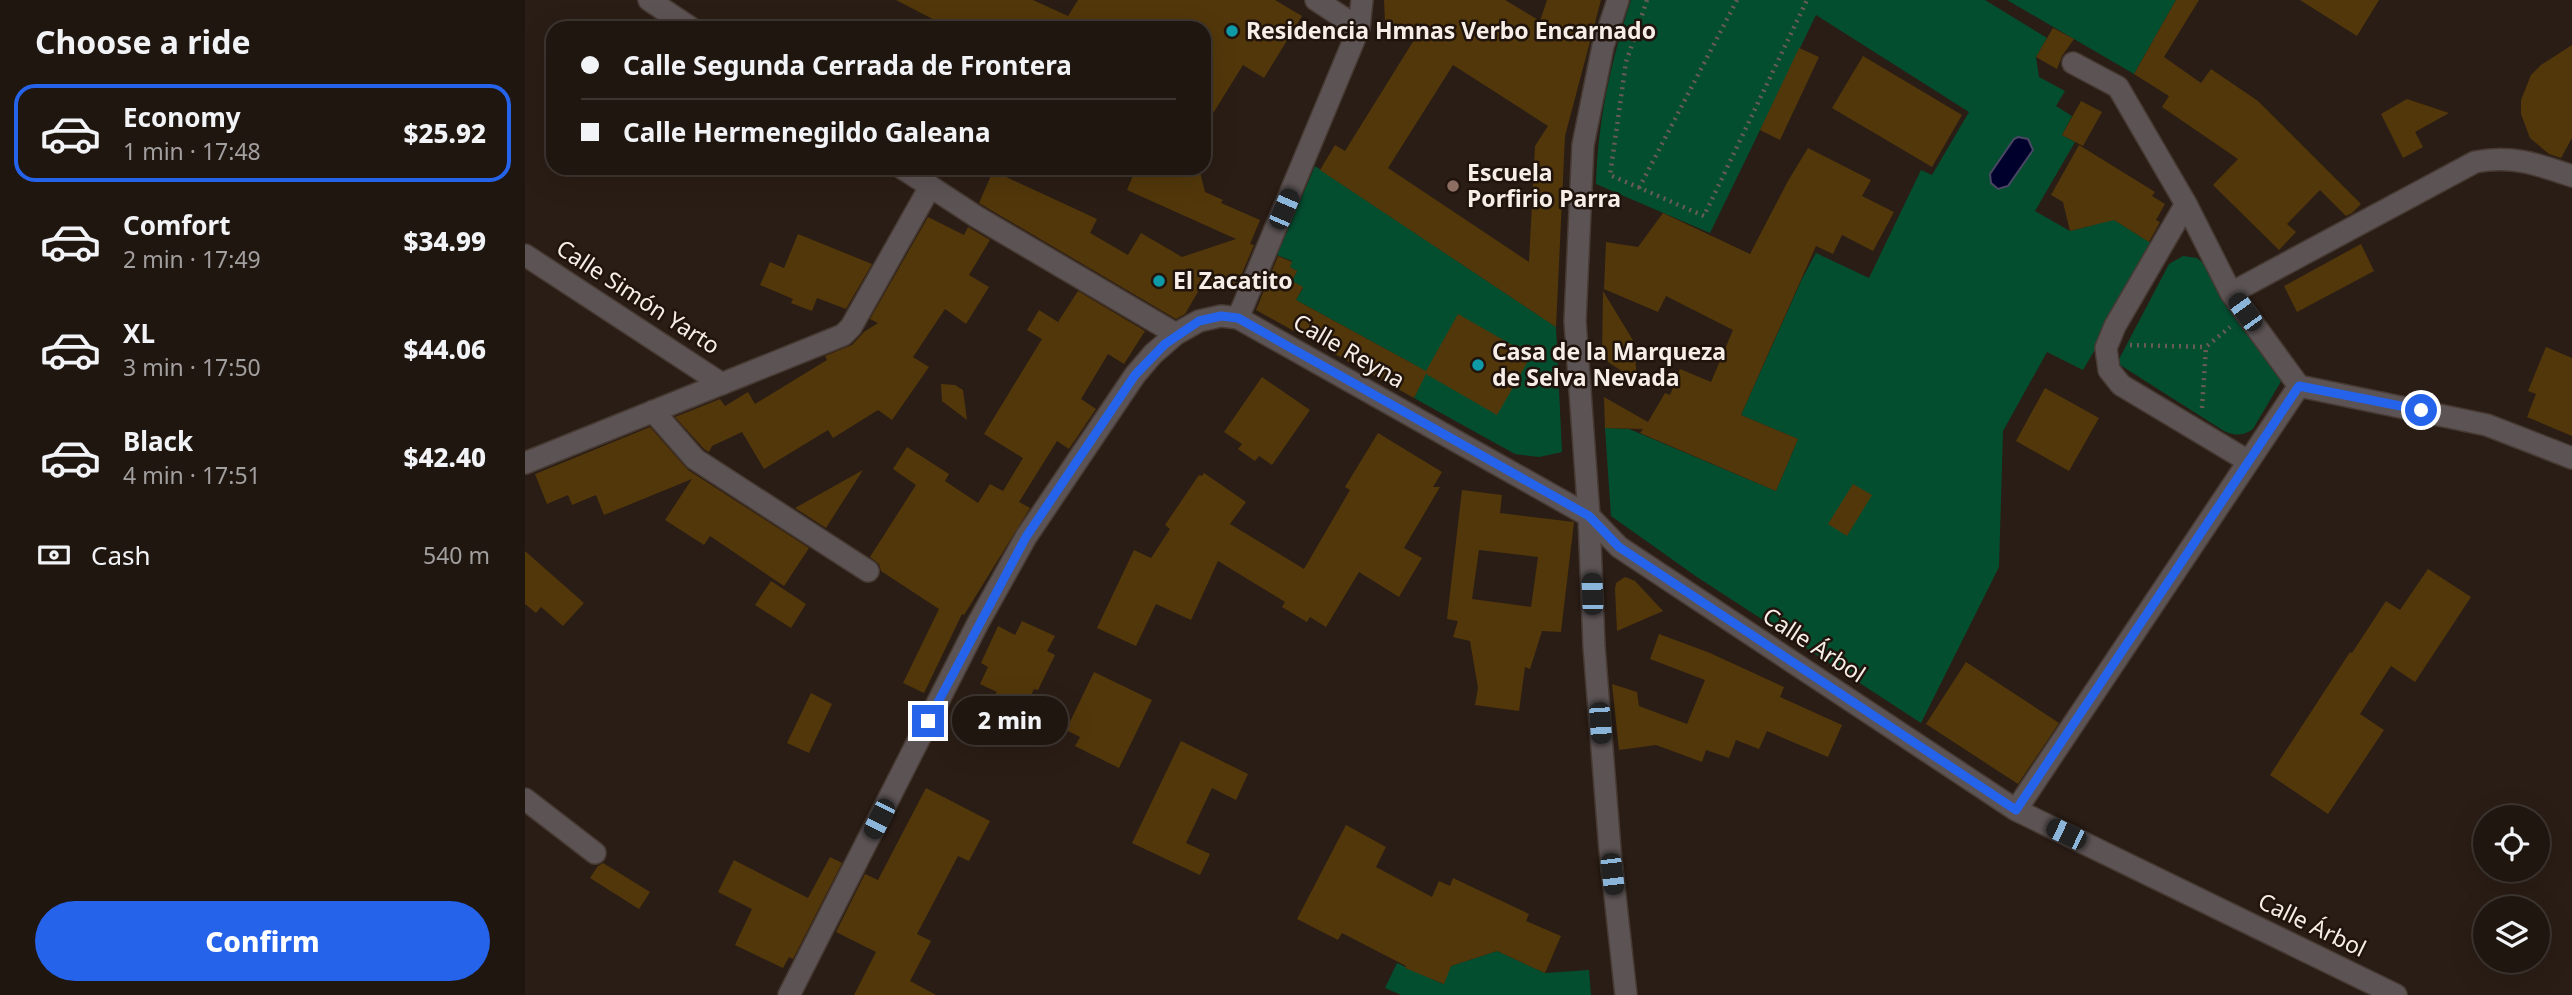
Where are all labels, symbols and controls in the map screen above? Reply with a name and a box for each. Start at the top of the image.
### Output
place label: Residencia Hmnas Verbo Encarnado [1246,14,1656,46]
text: Choose a ride [35,20,251,63]
marker: Residencia Hmnas Verbo Encarnado [1224,23,1240,39]
text: Calle Segunda Cerrada de Frontera [623,47,1072,83]
text: Economy [123,99,241,135]
icon: car [39,102,102,165]
text: Calle Hermenegildo Galeana [623,114,990,150]
text: $25.92 [404,115,486,151]
text: 1 min · 17:48 [123,135,261,167]
place label: Escuela Porfirio Parra [1467,156,1621,214]
marker: Escuela Porfirio Parra [1445,178,1461,194]
car [1267,186,1302,232]
text: Comfort [123,207,231,243]
icon: car [39,210,102,273]
text: $34.99 [404,223,486,259]
street label: Calle Simón Yarto [551,231,726,361]
text: 2 min · 17:49 [123,243,261,275]
place label: El Zacatito [1173,264,1293,296]
marker: El Zacatito [1151,273,1167,289]
car [2225,289,2266,335]
street label: Calle Reyna [1288,305,1411,395]
text: XL [123,315,155,351]
icon: car [39,318,102,381]
text: $44.06 [404,331,486,367]
place label: Casa de la Marqueza de Selva Nevada [1492,335,1726,393]
text: 3 min · 17:50 [123,351,261,383]
marker: Casa de la Marqueza de Selva Nevada [1470,357,1486,373]
route start [2405,394,2437,426]
text: Black [123,423,193,459]
icon: car [39,426,102,489]
text: $42.40 [404,439,486,475]
text: 4 min · 17:51 [123,459,261,491]
icon: cash [35,536,73,574]
text: Cash [91,537,151,573]
text: 540 m [423,539,490,571]
car [1581,573,1604,615]
street label: Calle Árbol [1757,599,1872,689]
callout: 2 min [953,696,1068,746]
car [1589,701,1612,745]
text: 2 min [978,704,1042,736]
route end [912,705,944,737]
car [861,796,898,842]
map controls [2473,805,2550,973]
button: locate [2473,805,2550,882]
car [2043,815,2090,853]
car [1600,852,1625,896]
street label: Calle Árbol [2253,884,2372,964]
button: layers [2473,896,2550,973]
button: Confirm [35,901,490,981]

